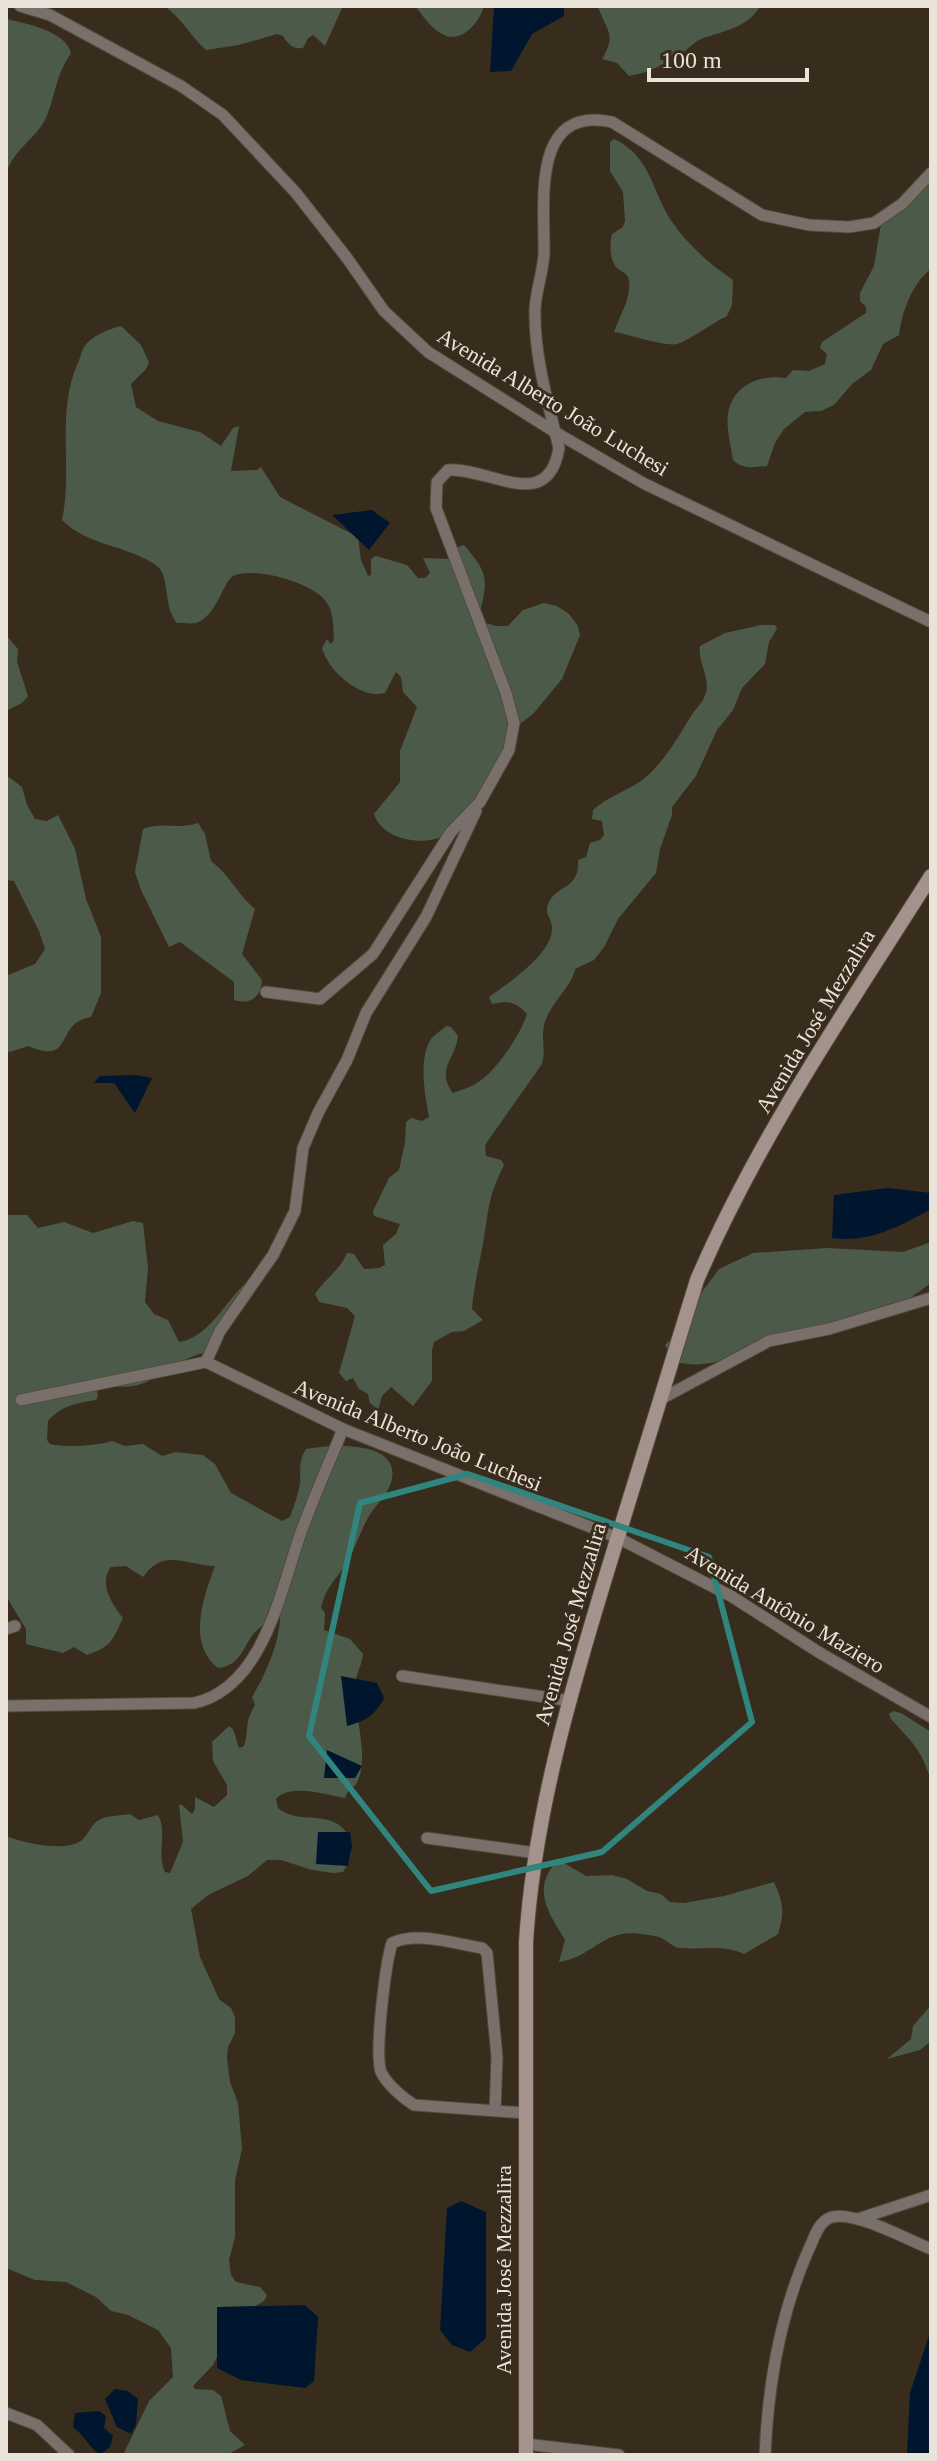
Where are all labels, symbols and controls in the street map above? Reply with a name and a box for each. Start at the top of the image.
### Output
scale bar [649,32,807,82]
text: 100 m [661,47,722,73]
street label: Avenida Alberto João Luchesi [433,323,673,481]
street label: Avenida José Mezzalira [750,924,880,1117]
street label: Avenida Alberto João Luchesi [290,1374,546,1496]
street label: Avenida José Mezzalira [529,1520,611,1728]
street label: Avenida Antônio Maziero [681,1540,889,1678]
street label: Avenida José Mezzalira [491,2165,516,2375]

